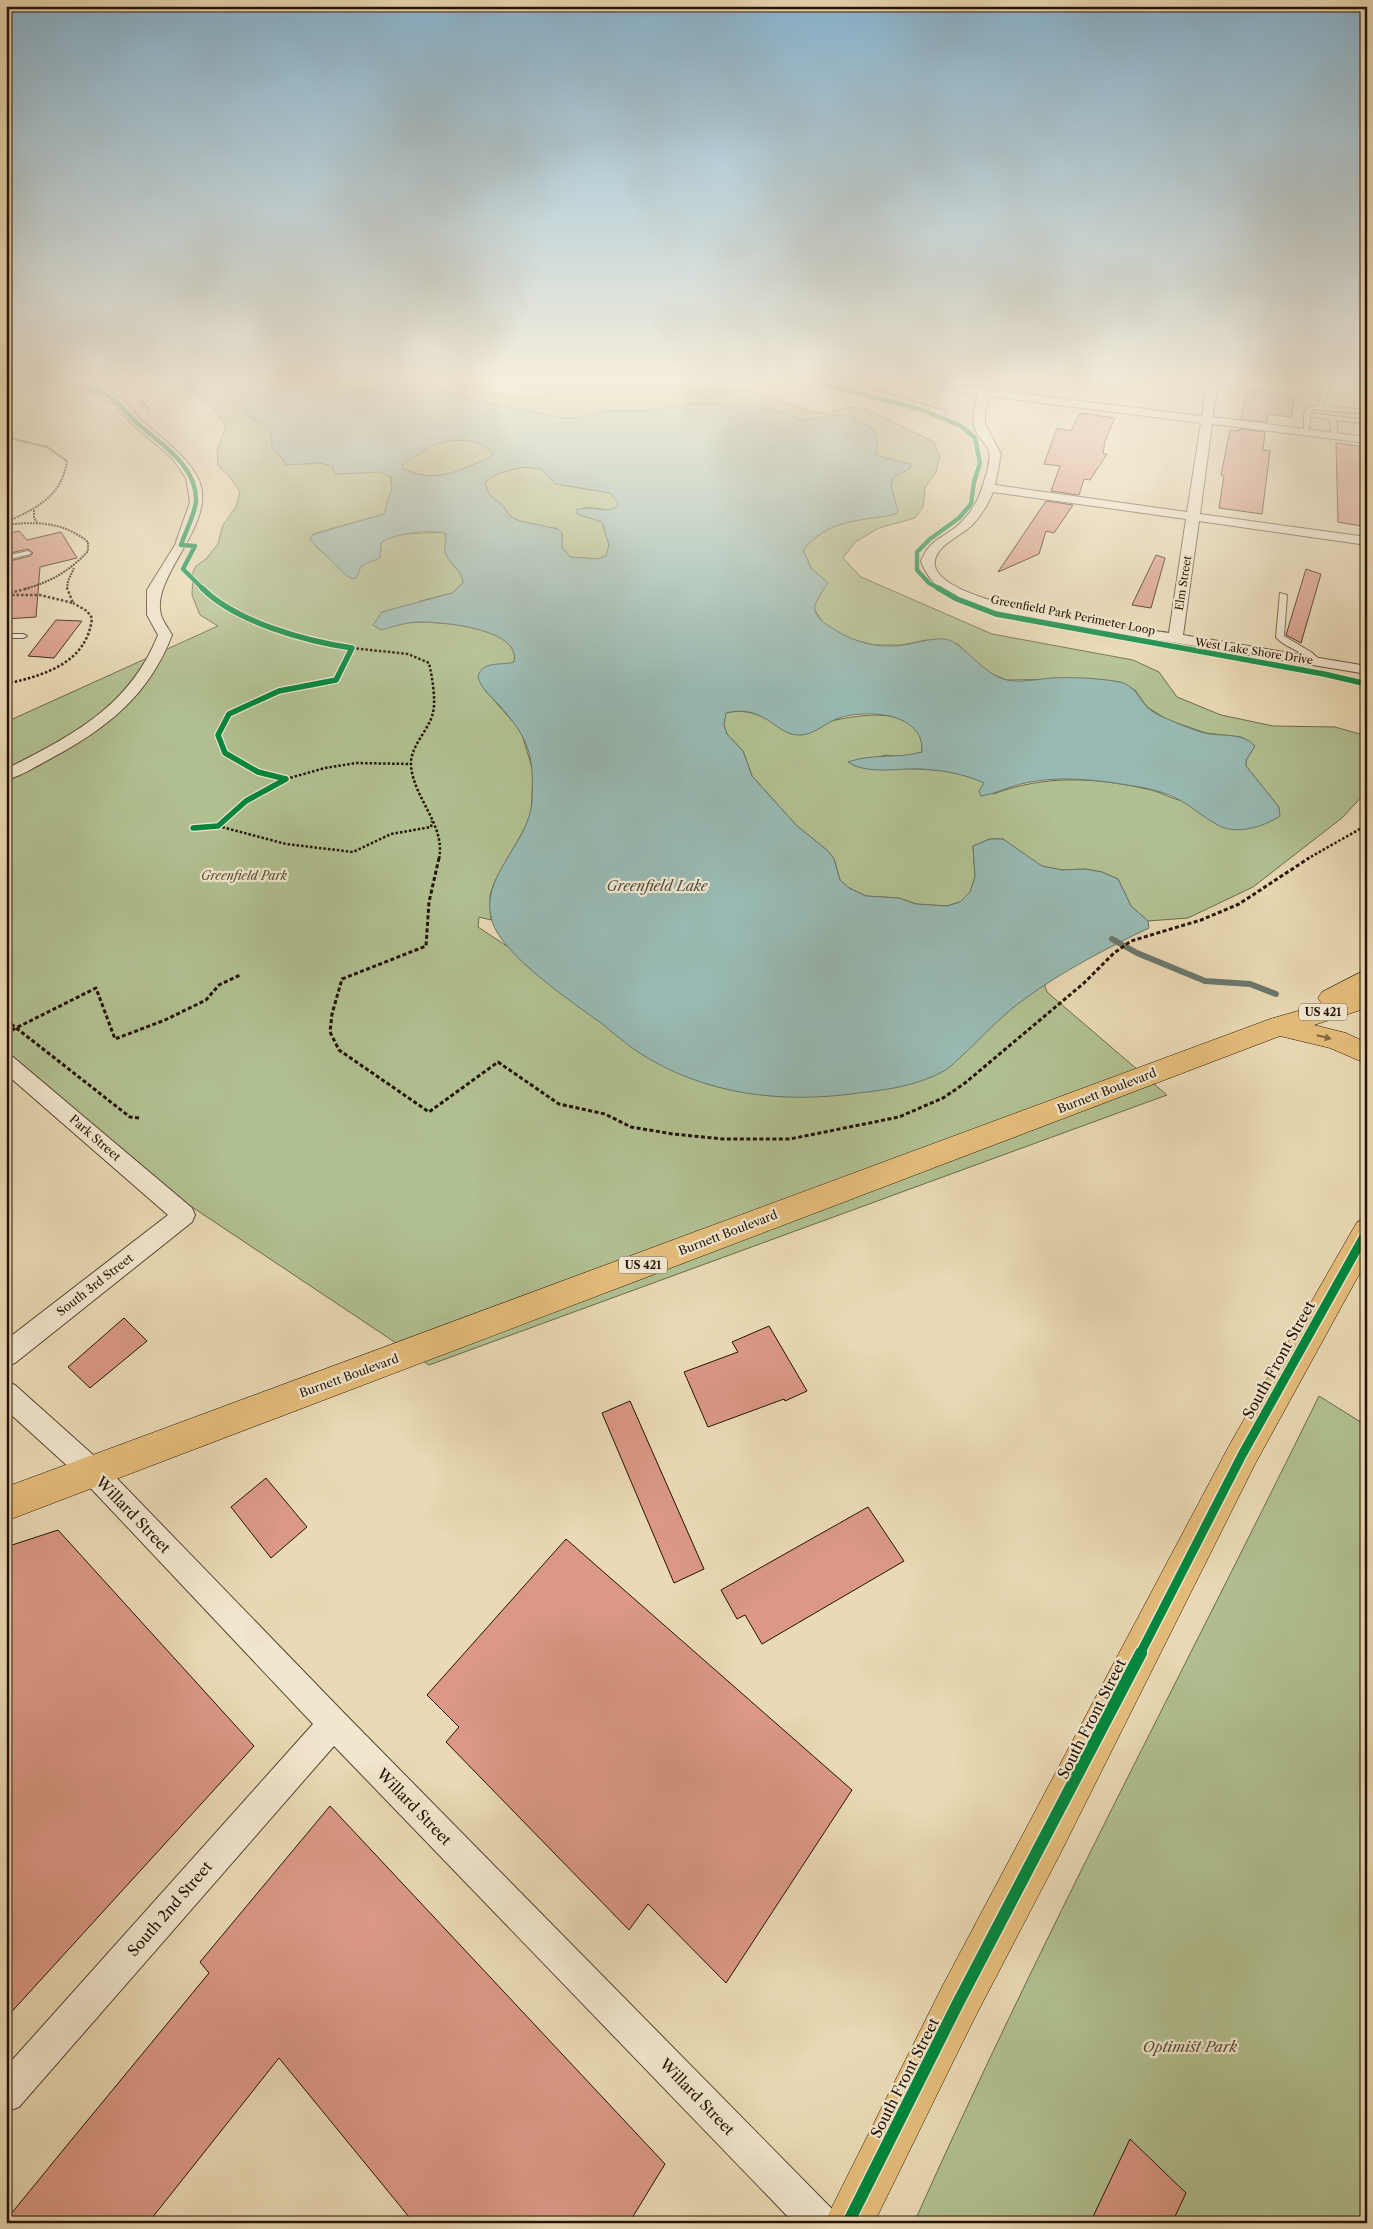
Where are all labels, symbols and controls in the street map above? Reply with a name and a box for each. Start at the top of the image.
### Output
street label: Elm Street [1172,555,1194,611]
street label: Greenfield Park Perimeter Loop [989,592,1157,638]
street label: West Lake Shore Drive [1193,635,1314,667]
park label: Greenfield Park [201,868,288,883]
water label: Greenfield Lake [607,877,709,895]
road number: US 421 [1299,1004,1347,1020]
one-way arrow [1316,1033,1331,1041]
street label: Burnett Boulevard [1055,1065,1159,1116]
street label: Park Street [67,1111,125,1164]
street label: Burnett Boulevard [676,1207,780,1258]
street label: South 3rd Street [53,1250,137,1319]
road number: US 421 [619,1256,667,1274]
street label: South Front Street [1238,1297,1319,1422]
street label: Burnett Boulevard [297,1350,401,1400]
street label: Willard Street [91,1472,175,1558]
street label: South Front Street [1053,1655,1130,1782]
street label: Willard Street [372,1764,456,1850]
street label: South 2nd Street [123,1857,217,1960]
street label: South Front Street [866,2014,943,2141]
park label: Optimist Park [1143,2037,1238,2056]
street label: Willard Street [655,2054,739,2140]

